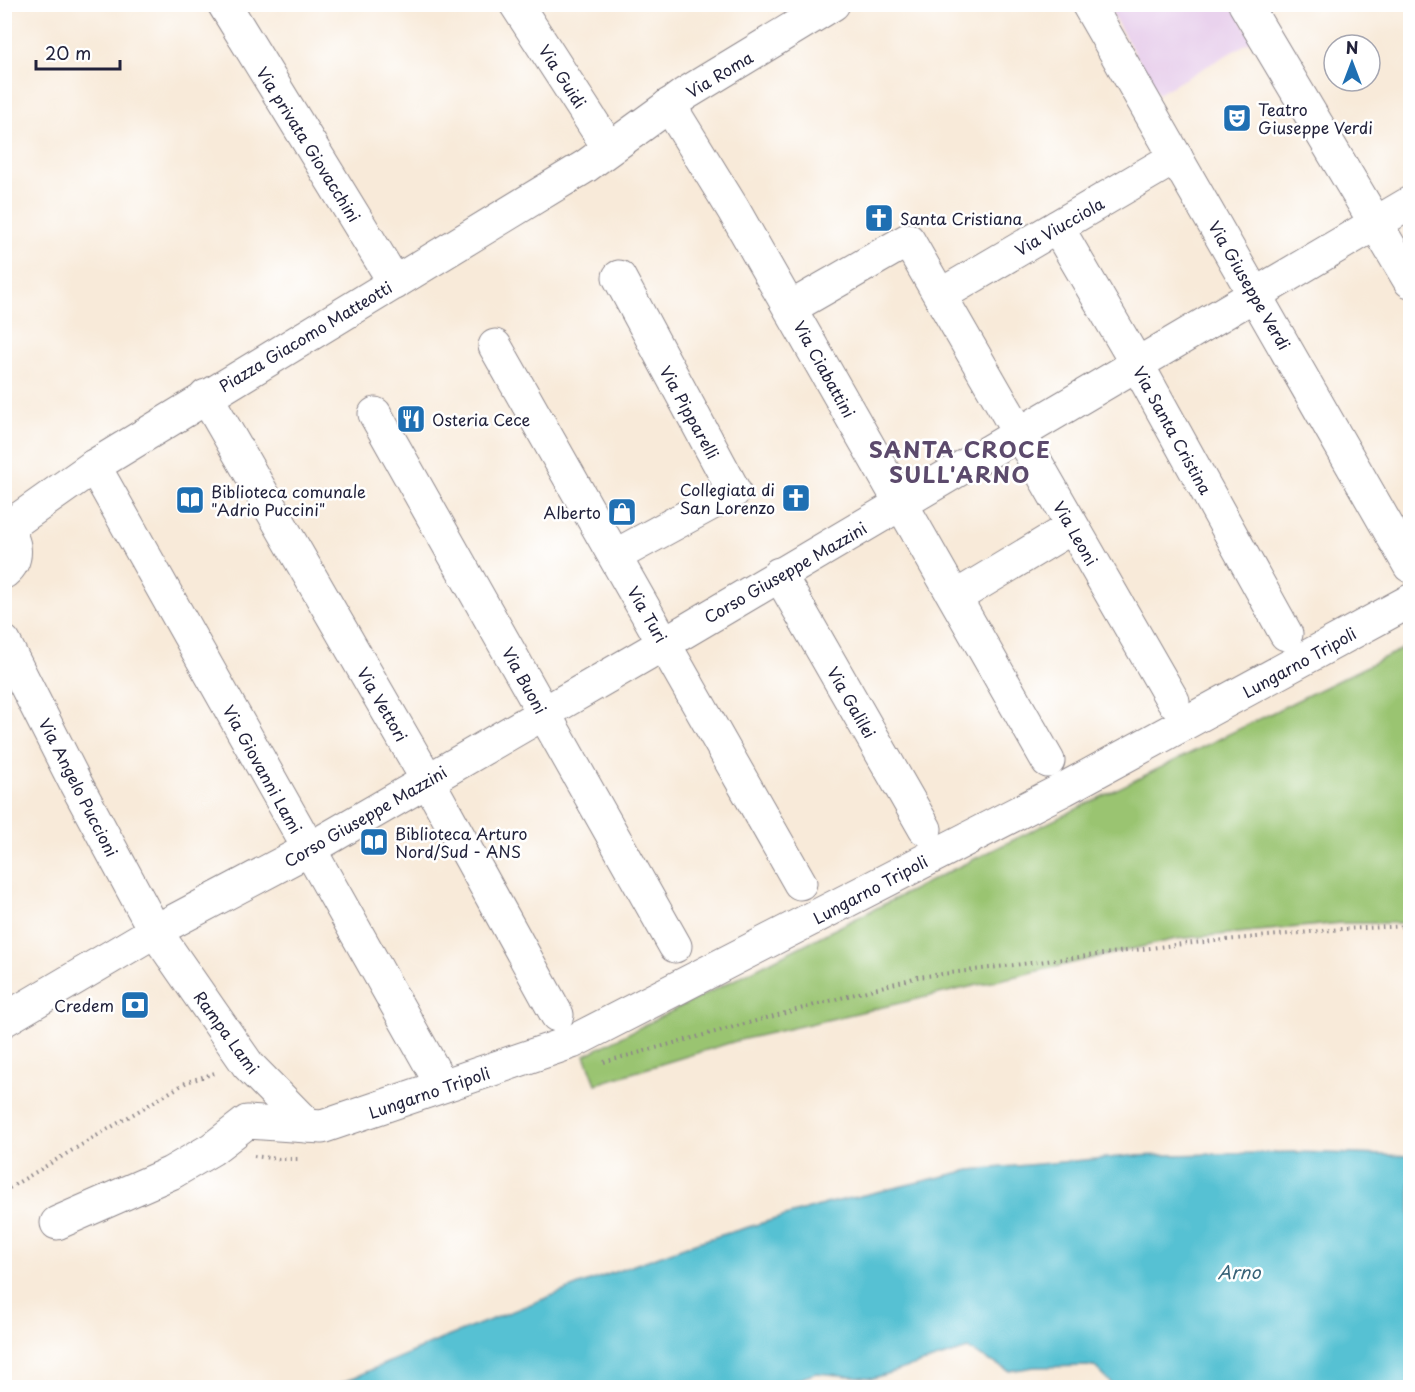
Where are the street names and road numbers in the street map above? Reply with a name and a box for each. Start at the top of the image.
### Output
street label: Via Guidi [533,39,593,113]
street label: Via Roma [681,44,757,103]
street label: Via privata Giovacchini [251,62,367,226]
street label: Via Viucciola [1010,191,1108,261]
street label: Via Giuseppe Verdi [1203,216,1297,354]
street label: Piazza Giacomo Matteotti [214,275,396,397]
street label: Via Ciabattini [788,316,862,422]
street label: Via Pipparelli [654,361,726,463]
street label: Via Santa Cristina [1128,362,1218,498]
street label: Via Leoni [1048,496,1104,570]
street label: Corso Giuseppe Mazzini [699,516,871,628]
street label: Via Turi [622,581,674,647]
street label: Lungarno Tripoli [1238,621,1360,703]
street label: Via Buoni [497,642,553,718]
street label: Via Vettori [352,662,414,746]
street label: Via Galilei [822,662,882,742]
street label: Via Giovanni Lami [218,700,308,838]
street label: Via Angelo Puccioni [34,714,124,860]
street label: Corso Giuseppe Mazzini [279,760,451,872]
street label: Lungarno Tripoli [808,849,932,929]
street label: Rampa Lami [189,985,265,1079]
street label: Lungarno Tripoli [365,1060,493,1124]

